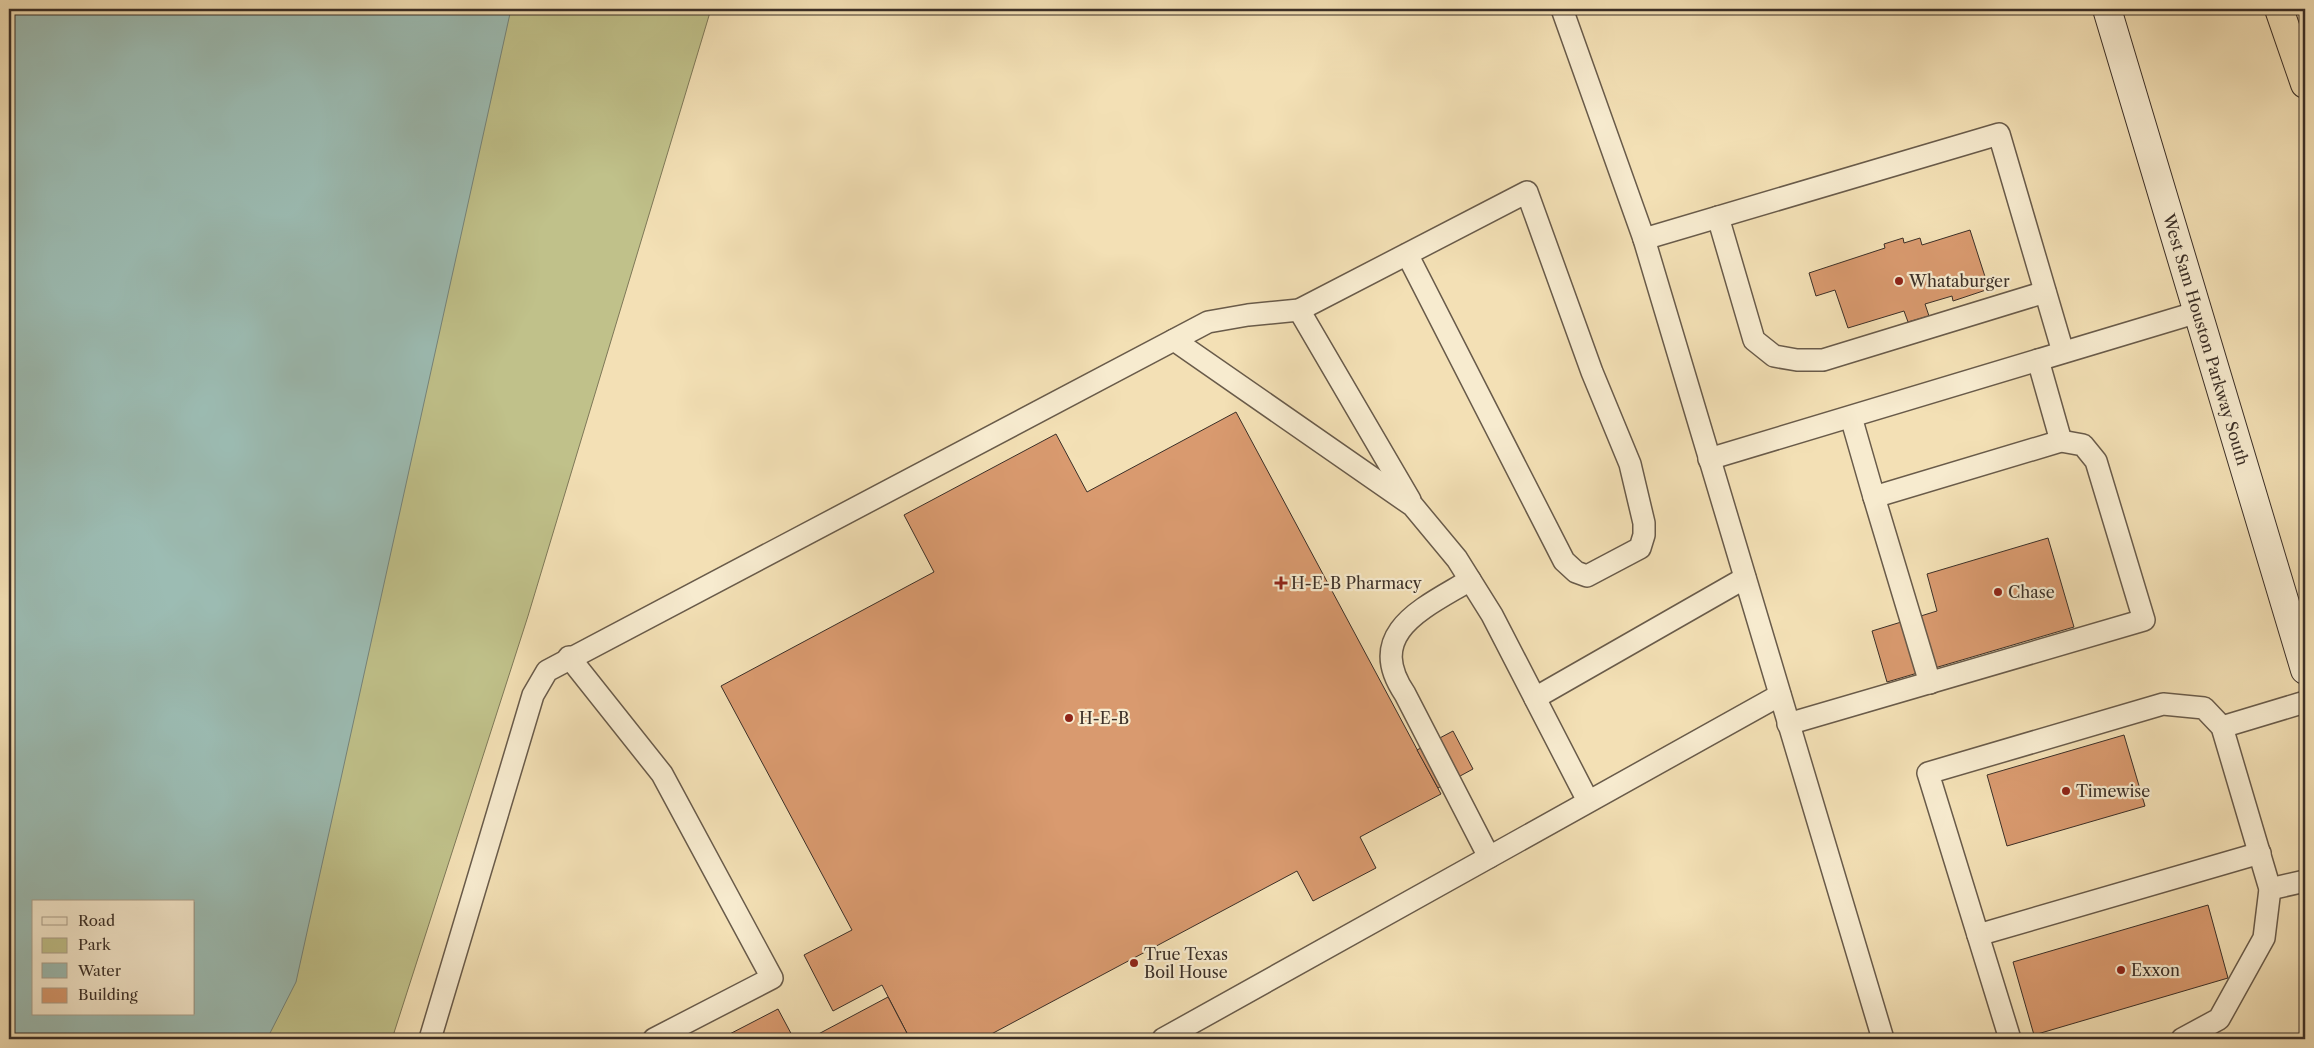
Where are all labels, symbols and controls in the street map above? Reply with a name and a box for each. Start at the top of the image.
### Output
street label: West Sam Houston Parkway South [2159,210,2253,468]
place label: Whataburger [1908,271,2010,291]
marker: Whataburger [1893,275,1905,287]
place label: H-E-B Pharmacy [1291,573,1423,593]
marker: H-E-B Pharmacy [1275,577,1287,589]
place label: Chase [2008,582,2055,602]
marker: Chase [1992,586,2004,598]
place label: H-E-B [1079,708,1129,728]
marker: H-E-B [1063,712,1075,724]
place label: Timewise [2076,781,2150,801]
marker: Timewise [2060,785,2072,797]
legend [32,900,195,1016]
text: Road [78,911,115,930]
text: Park [78,935,112,954]
place label: True Texas Boil House [1144,944,1228,982]
marker: True Texas Boil House [1128,957,1140,969]
place label: Exxon [2131,960,2180,980]
text: Water [77,961,122,980]
marker: Exxon [2115,964,2127,976]
text: Building [78,985,138,1004]

